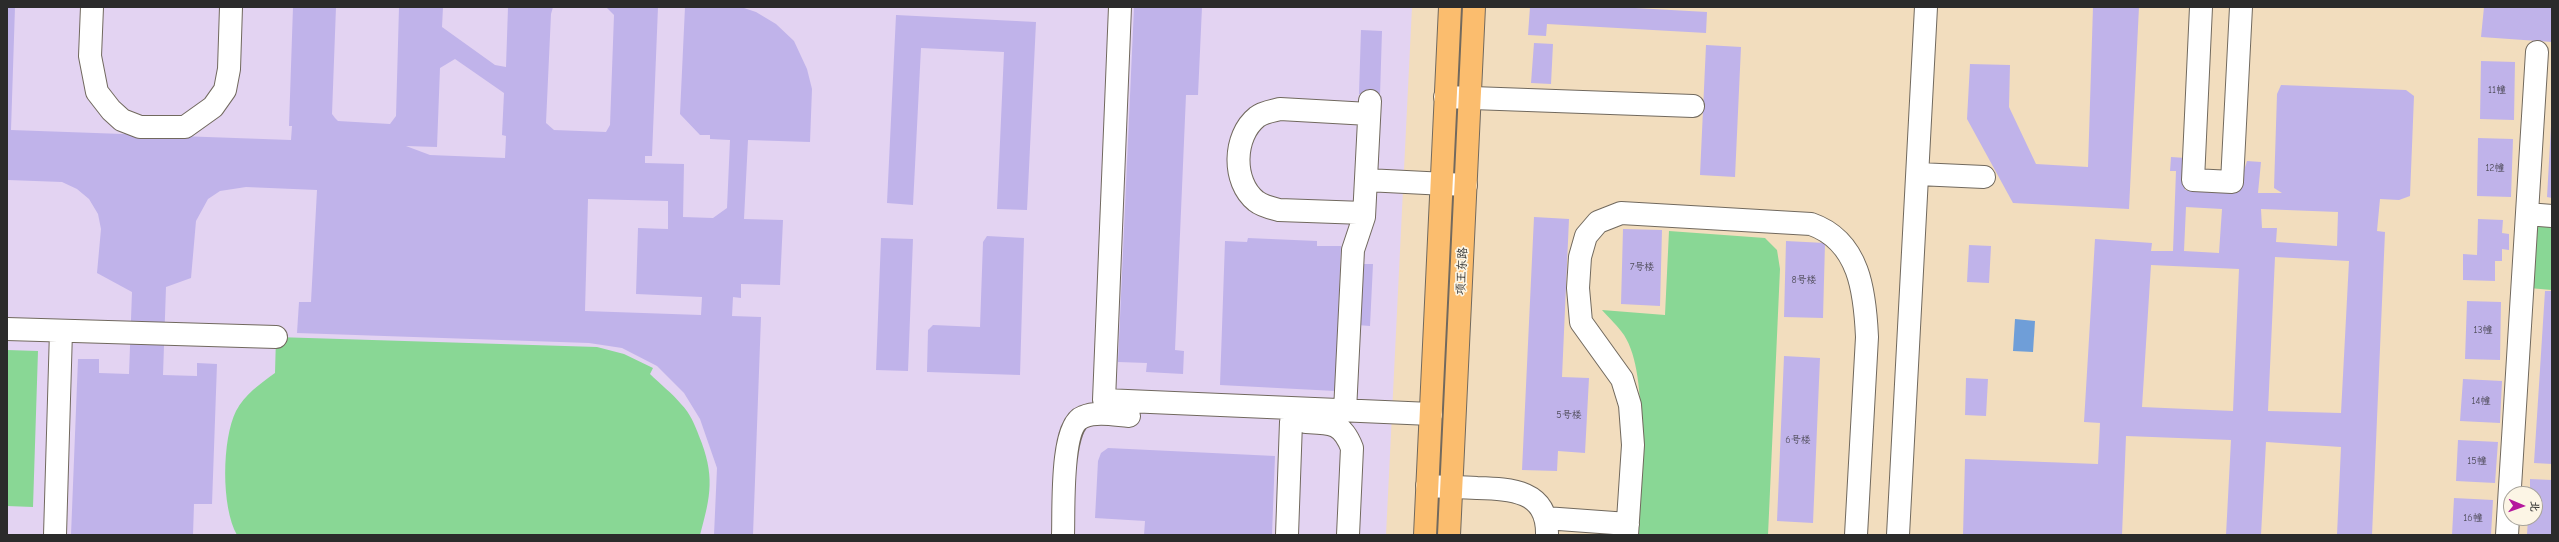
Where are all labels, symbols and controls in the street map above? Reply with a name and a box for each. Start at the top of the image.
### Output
house number: 11幢 [2488,84,2506,96]
house number: 12幢 [2485,162,2505,174]
street label: 项王东路 [1454,247,1470,295]
house number: 7号楼 [1630,261,1654,273]
house number: 8号楼 [1791,274,1817,286]
house number: 13幢 [2473,324,2493,336]
house number: 14幢 [2472,395,2490,407]
house number: 5号楼 [1556,409,1582,421]
house number: 6号楼 [1785,434,1811,446]
house number: 15幢 [2467,455,2487,467]
north arrow [2503,486,2543,526]
text: 北 [2528,501,2541,512]
house number: 16幢 [2463,512,2483,524]

